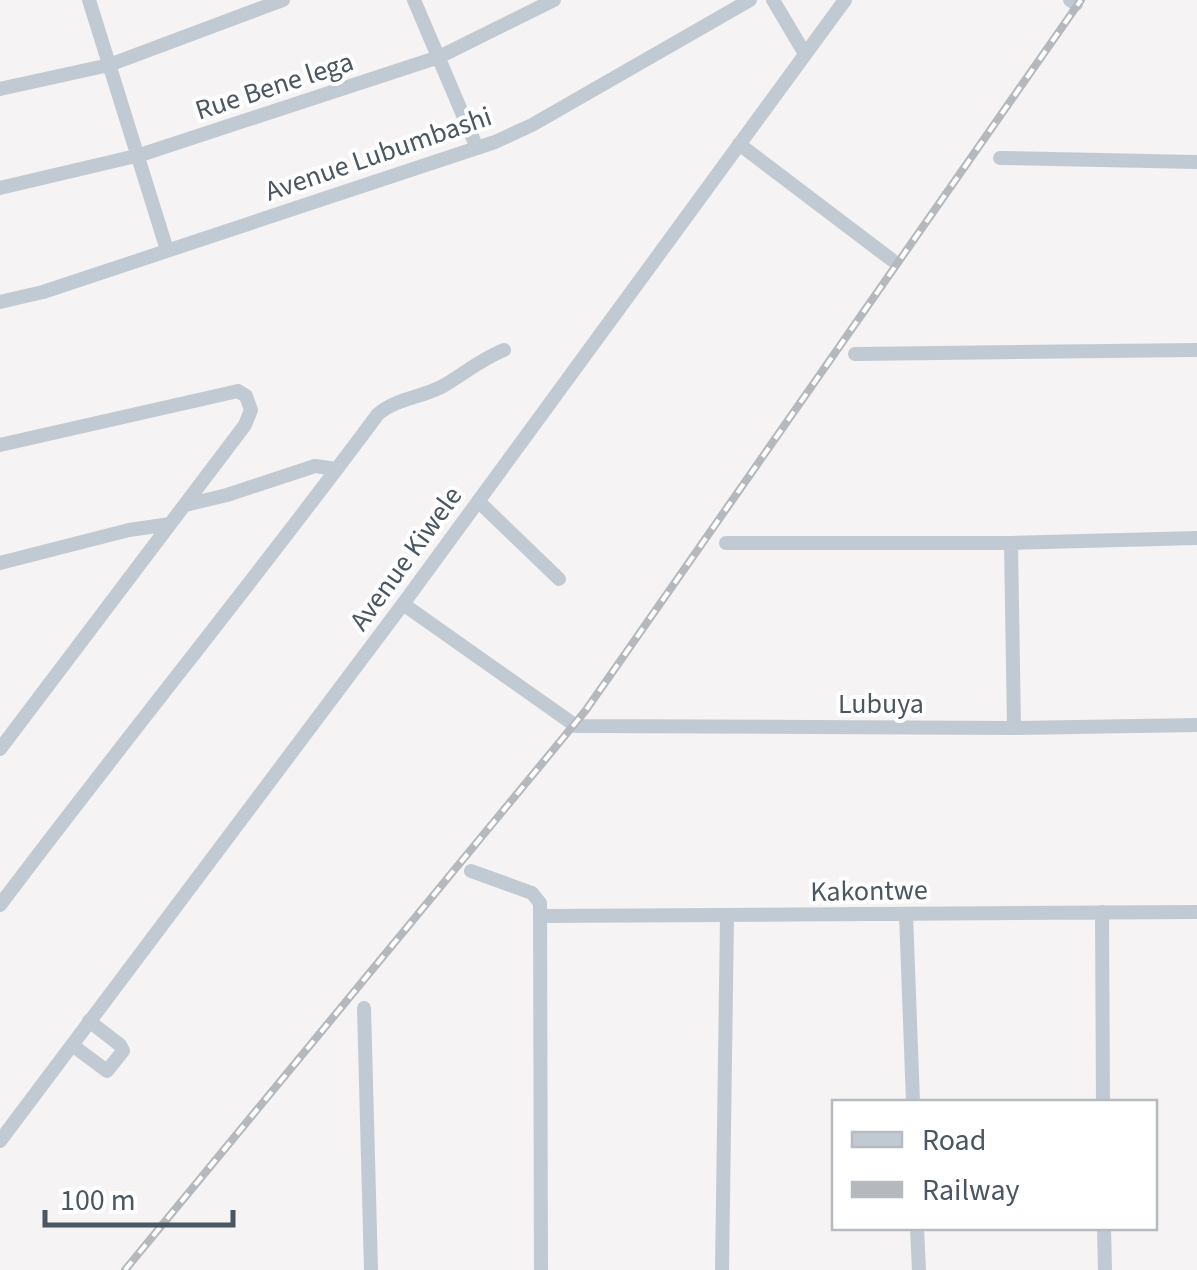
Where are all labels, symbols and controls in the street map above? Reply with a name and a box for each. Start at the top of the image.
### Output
street label: Rue Bene lega [190,42,359,130]
street label: Avenue Lubumbashi [260,96,497,212]
street label: Avenue Kiwele [340,478,472,639]
street label: Lubuya [838,684,924,724]
street label: Kakontwe [810,870,928,912]
legend [832,1100,1157,1230]
text: Road [922,1119,986,1162]
scale bar [45,1165,232,1227]
text: Railway [922,1169,1020,1212]
text: 100 m [60,1179,136,1222]

